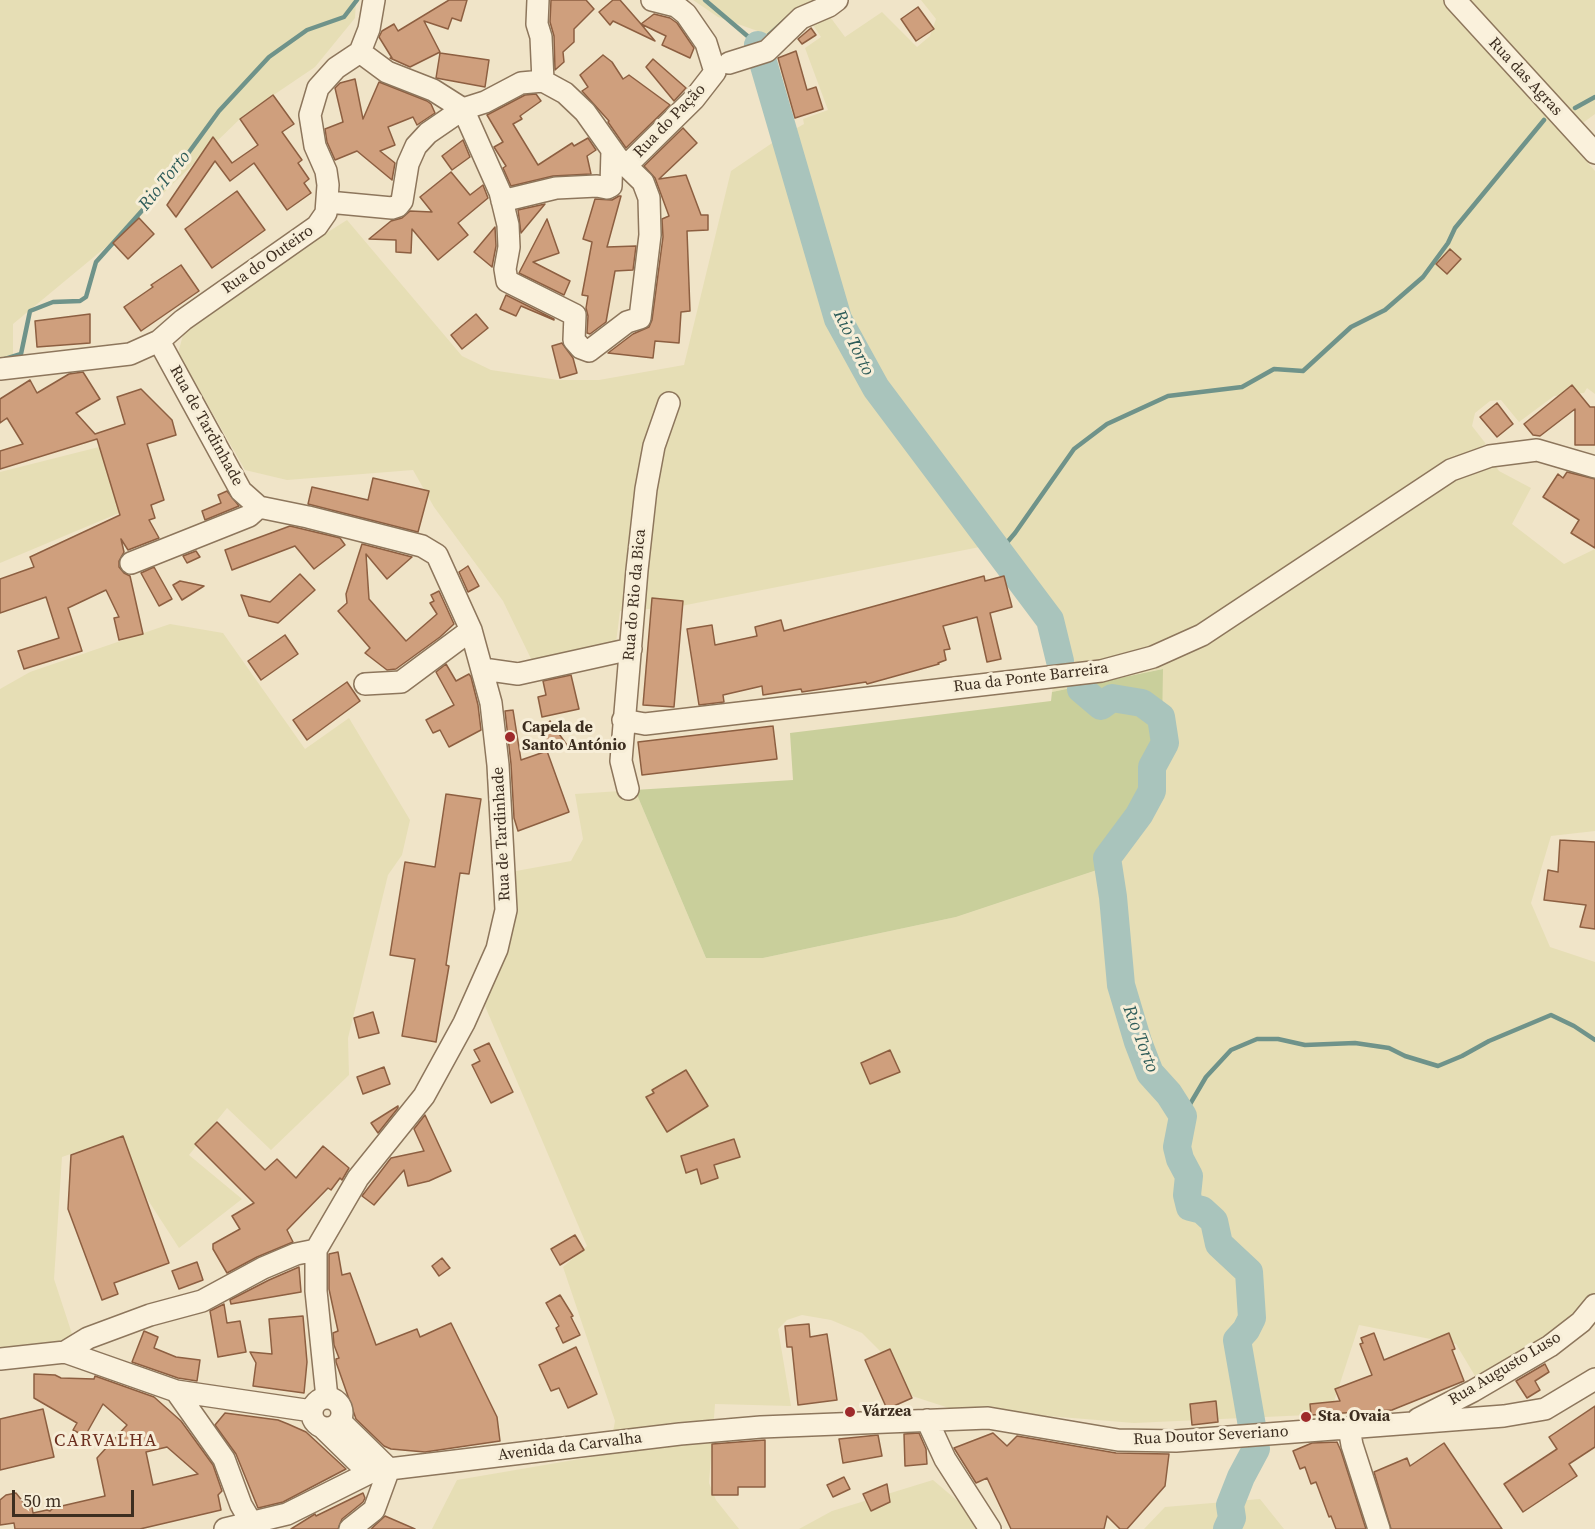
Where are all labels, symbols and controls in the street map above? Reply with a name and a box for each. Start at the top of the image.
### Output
street label: Rua das Agras [1484,34,1566,120]
street label: Rua do Pação [630,80,710,162]
water label: Rio Torto [135,147,195,215]
street label: Rua do Outeiro [219,221,317,299]
water label: Rio Torto [828,307,878,379]
street label: Rua de Tardinhade [165,362,247,490]
street label: Rua do Rio da Bica [620,528,650,662]
street label: Rua da Ponte Barreira [952,659,1110,697]
place label: Capela de Santo António [522,718,626,756]
marker: Capela de Santo António [503,730,517,744]
street label: Rua de Tardinhade [489,766,515,902]
water label: Rio Torto [1117,1002,1163,1076]
street label: Rua Augusto Luso [1445,1328,1565,1410]
place label: Várzea [862,1402,911,1422]
marker: Várzea [843,1405,857,1419]
place label: Sta. Ovaia [1318,1407,1390,1427]
marker: Sta. Ovaia [1299,1410,1313,1424]
street label: Rua Doutor Severiano [1133,1422,1289,1450]
street label: Avenida da Carvalha [497,1429,643,1465]
district label: CARVALHA [54,1430,158,1452]
scale bar [15,1478,136,1516]
text: 50 m [23,1488,61,1513]

